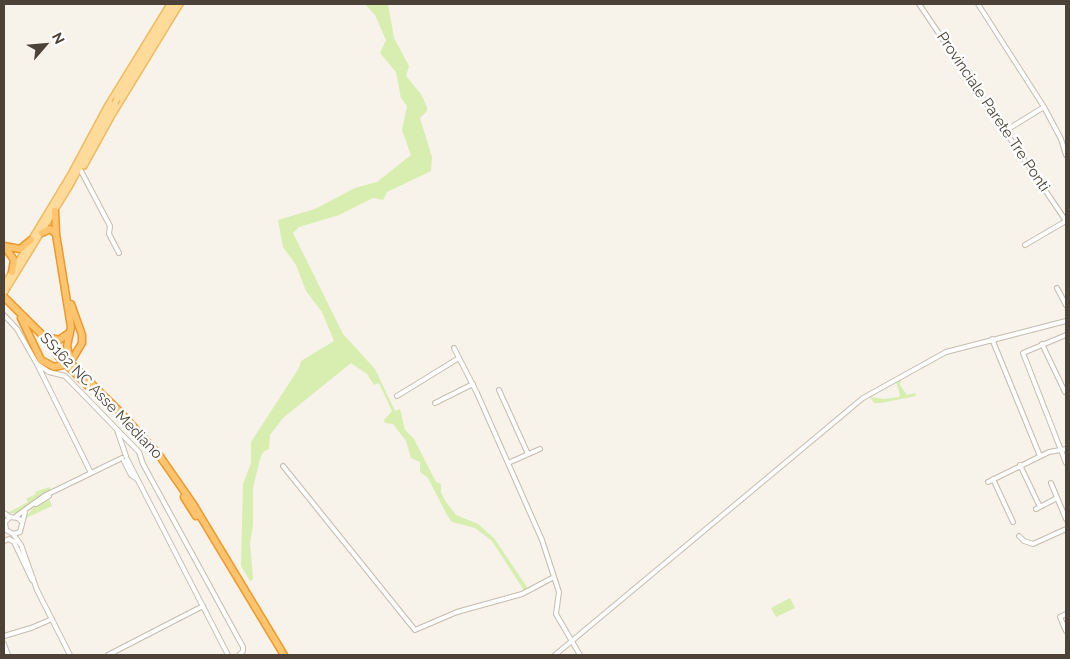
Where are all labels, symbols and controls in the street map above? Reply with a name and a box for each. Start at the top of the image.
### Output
north arrow [20,20,70,70]
street label: Provinciale Parete Tre Ponti [933,29,1053,195]
text: N [49,30,68,47]
street label: SS162 NC Asse Mediano [36,329,166,463]

